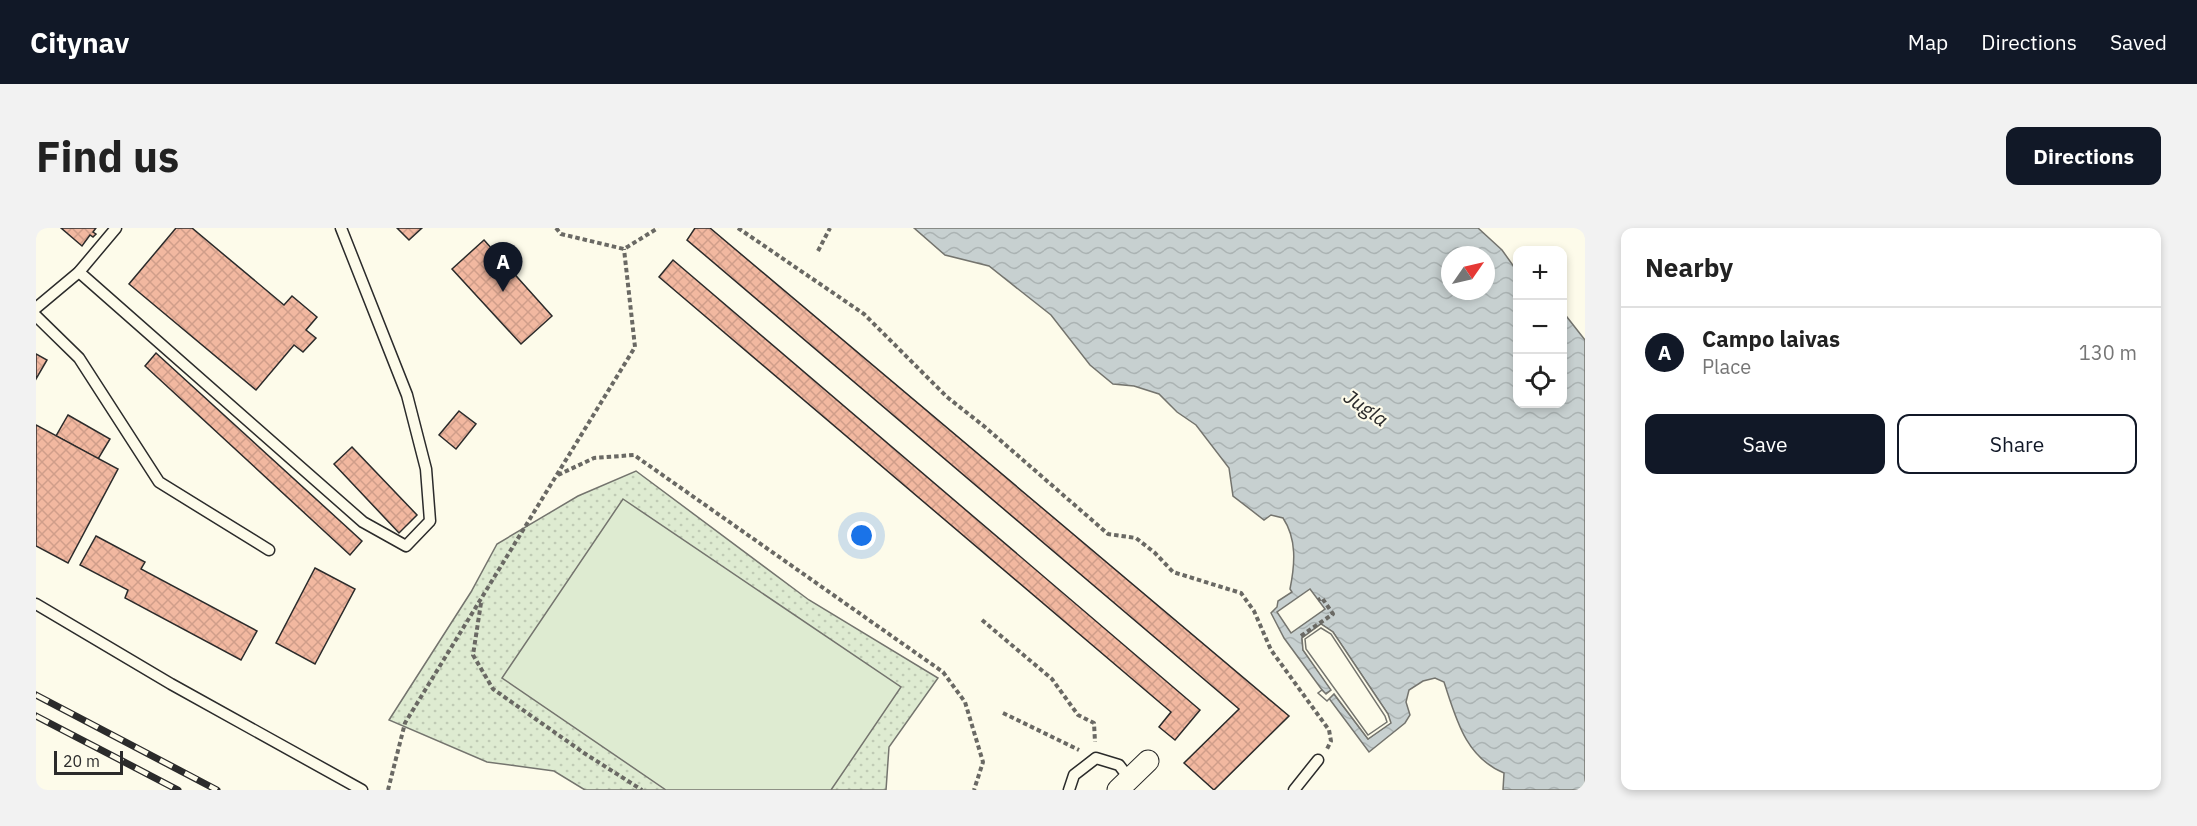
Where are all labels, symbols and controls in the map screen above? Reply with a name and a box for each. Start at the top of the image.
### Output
text: Citynav [30,24,129,61]
text: Map [1908,28,1948,56]
text: Directions [1981,28,2077,56]
text: Saved [2110,28,2167,56]
button: Directions [2006,127,2161,185]
text: Find us [36,129,179,184]
pin: A [484,242,522,292]
north arrow [1441,246,1495,300]
map controls [1513,246,1567,408]
button: + [1513,246,1567,300]
text: Nearby [1645,250,1733,284]
button: − [1513,300,1567,354]
text: Campo laivas [1702,324,1840,353]
text: A [1658,339,1671,366]
text: 130 m [2079,339,2137,366]
text: Place [1702,353,1751,380]
button: locate [1513,354,1567,408]
water label: Jugla [1339,383,1394,433]
button: Save [1645,414,1885,474]
button: Share [1897,414,2137,474]
your location [847,521,876,550]
scale bar [54,748,123,776]
text: 20 m [63,751,100,771]

